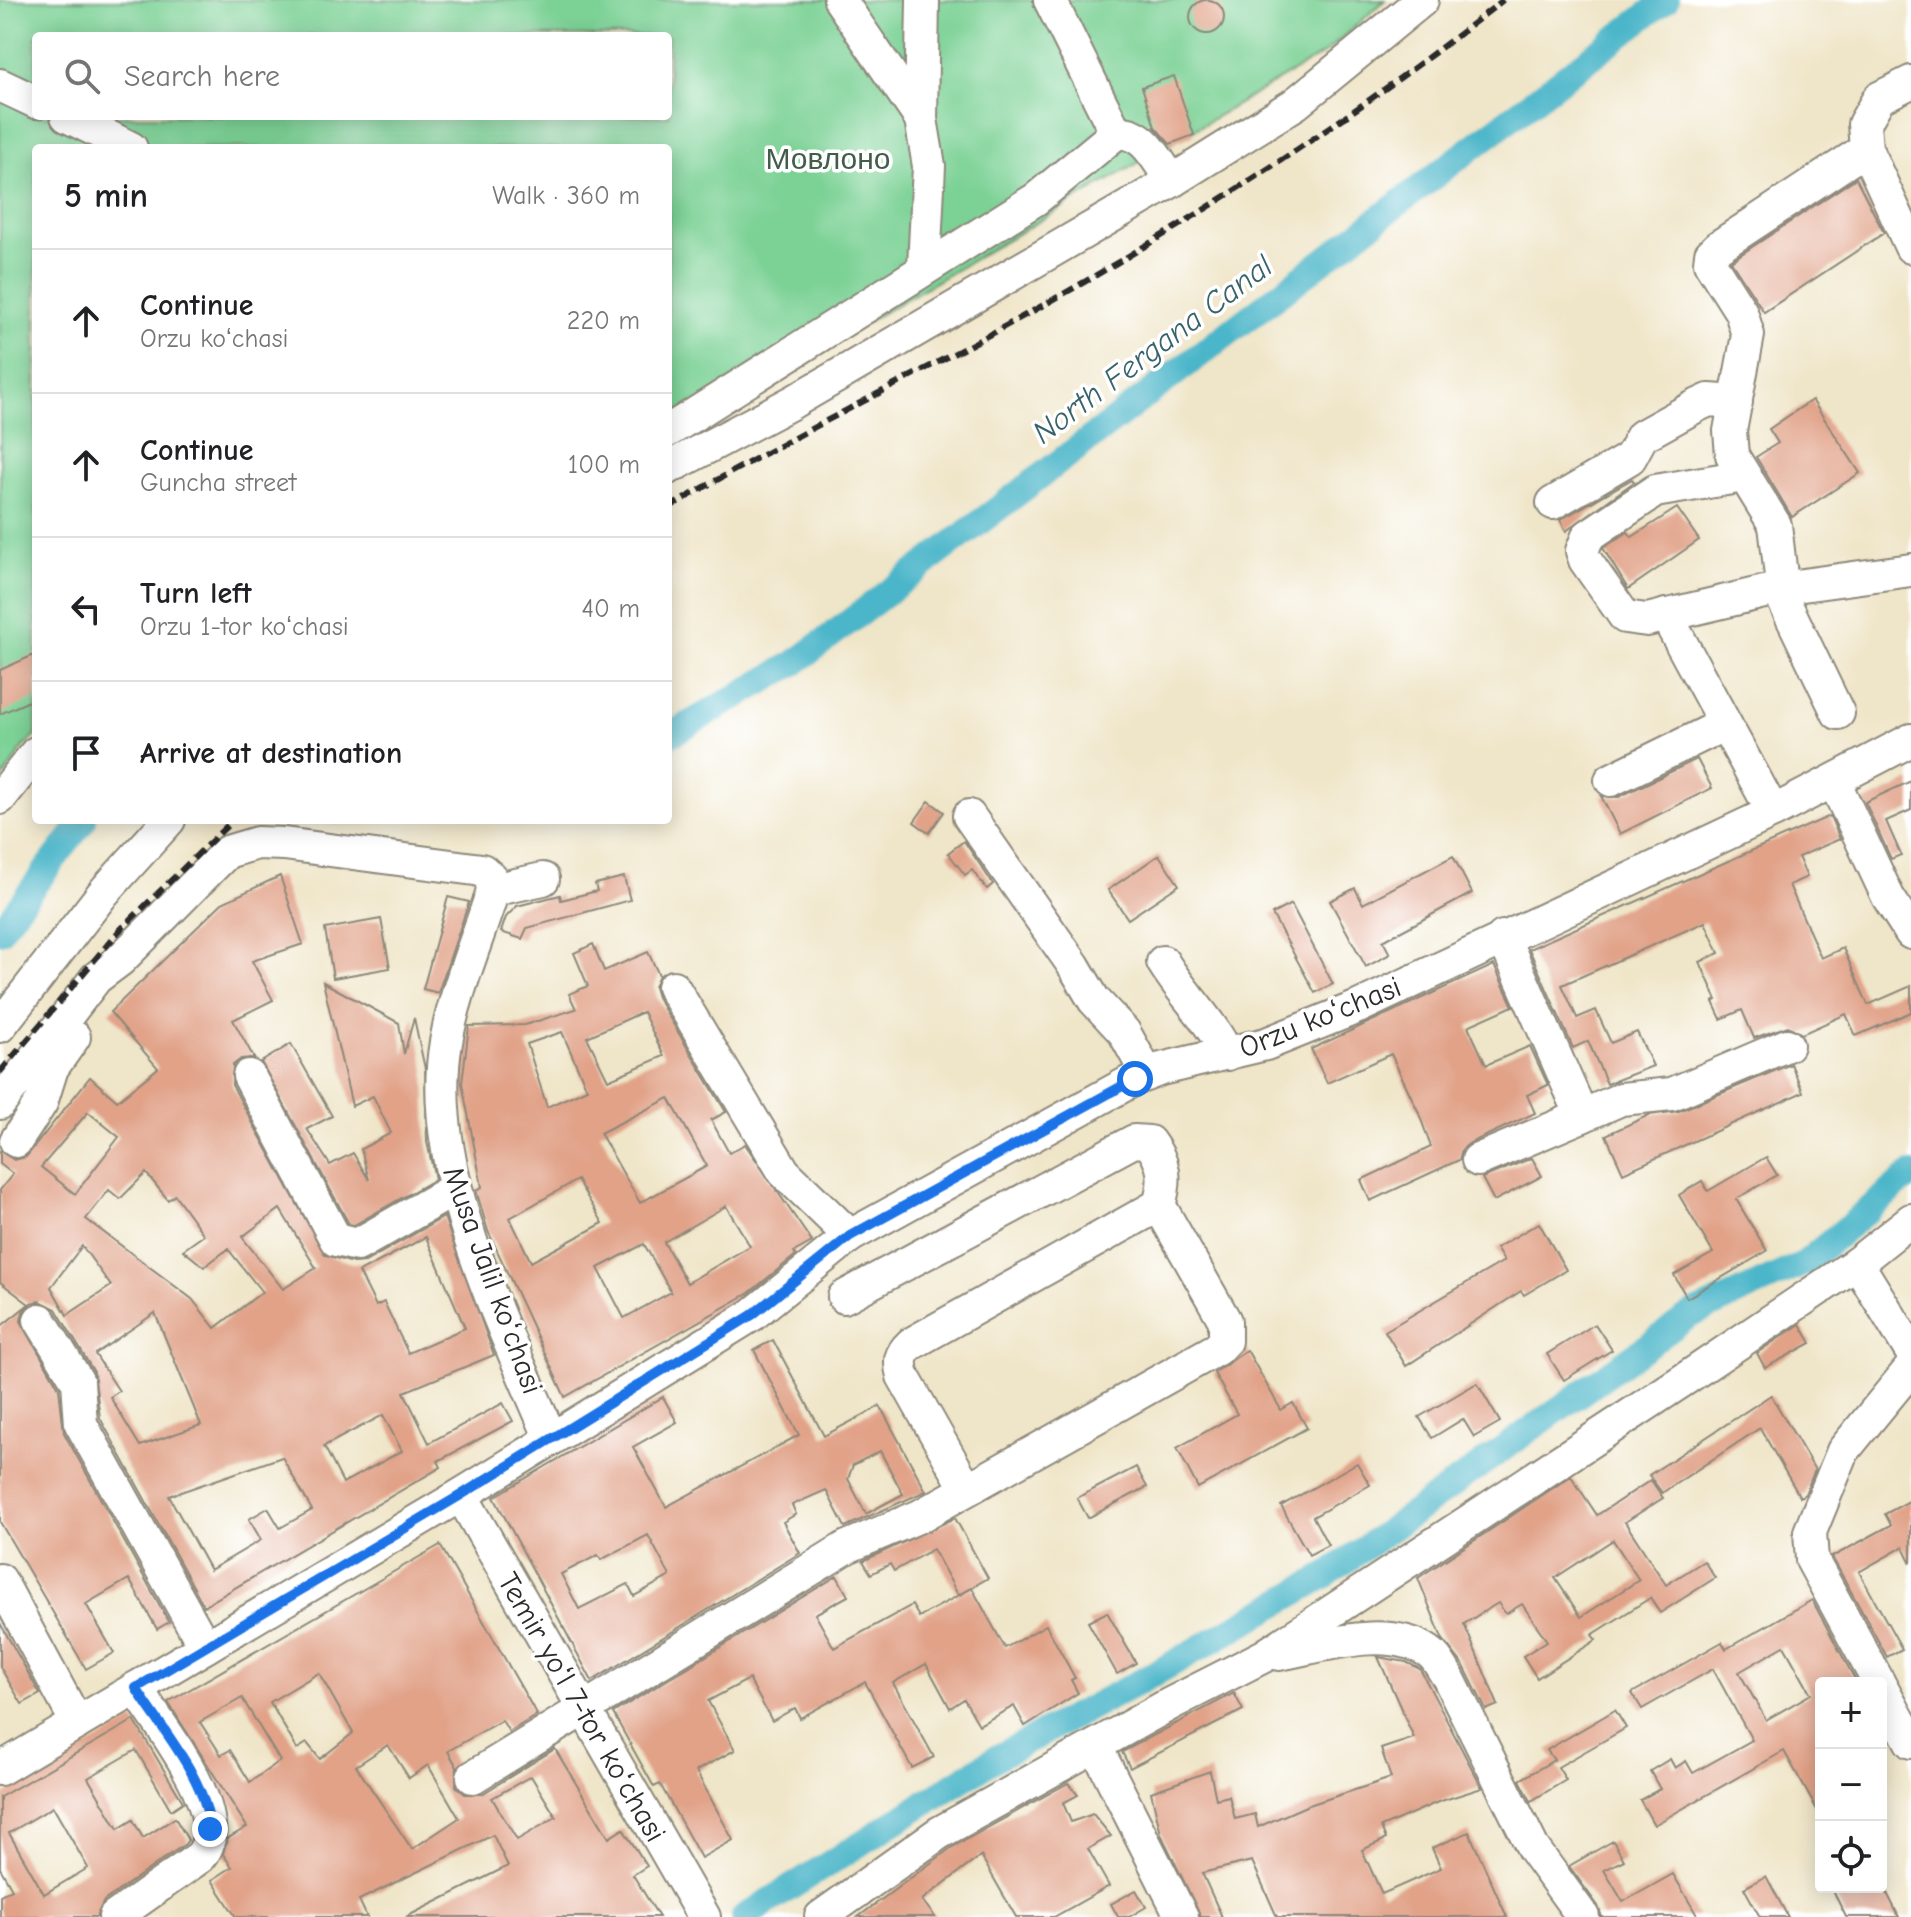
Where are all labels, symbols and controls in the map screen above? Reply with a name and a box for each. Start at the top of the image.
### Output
search box [32,32,672,120]
icon: search [60,54,104,98]
text: Search here [124,59,280,94]
park label: Мовлоно [765,142,891,177]
text: 5 min [64,176,148,216]
text: Walk · 360 m [492,181,640,211]
water label: North Fergana Canal [1025,247,1280,452]
text: Continue [140,288,254,323]
icon: ahead [64,299,108,343]
text: 220 m [567,306,640,336]
text: Orzu koʻchasi [140,324,288,354]
text: Continue [140,433,254,468]
icon: ahead [64,443,108,487]
text: 100 m [568,450,640,480]
text: Guncha street [140,468,296,498]
text: Turn left [140,576,252,611]
icon: left [64,587,108,631]
text: 40 m [581,594,640,624]
text: Orzu 1-tor koʻchasi [140,612,349,642]
icon: arrive [64,731,108,775]
text: Arrive at destination [140,736,402,771]
street label: Orzu koʻchasi [1234,969,1406,1066]
route start [1117,1061,1153,1097]
street label: Musa Jalil koʻchasi [435,1162,550,1399]
street label: Temir yoʻl 7-tor koʻchasi [490,1566,673,1848]
map controls [1815,1677,1887,1893]
button: + [1815,1677,1887,1749]
button: − [1815,1749,1887,1821]
route end [192,1811,228,1847]
button: locate [1815,1821,1887,1893]

